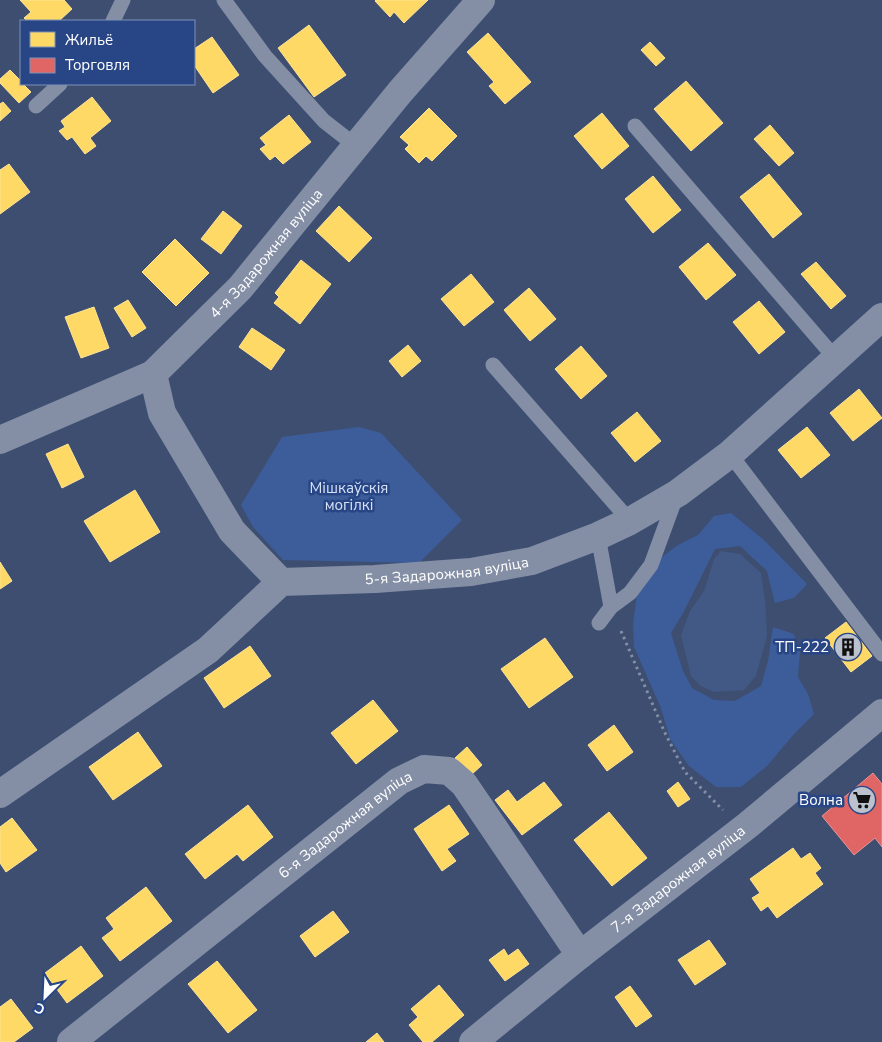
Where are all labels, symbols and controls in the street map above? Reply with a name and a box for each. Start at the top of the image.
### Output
legend [20,20,195,85]
text: Жильё [65,30,113,50]
text: Торговля [65,55,130,75]
street label: 4-я Задарожная вуліца [205,184,327,323]
park label: Мішкаўскія могілкі [310,478,388,515]
street label: 5-я Задарожная вуліца [364,552,530,589]
building icon: ТП-222 [833,632,863,662]
place label: ТП-222 [775,637,829,657]
street label: 6-я Задарожная вуліца [274,766,415,883]
supermarket icon: Волна [847,785,877,815]
place label: Волна [799,790,843,810]
street label: 7-я Задарожная вуліца [607,821,750,937]
north arrow [20,972,70,1022]
text: С [31,998,48,1019]

